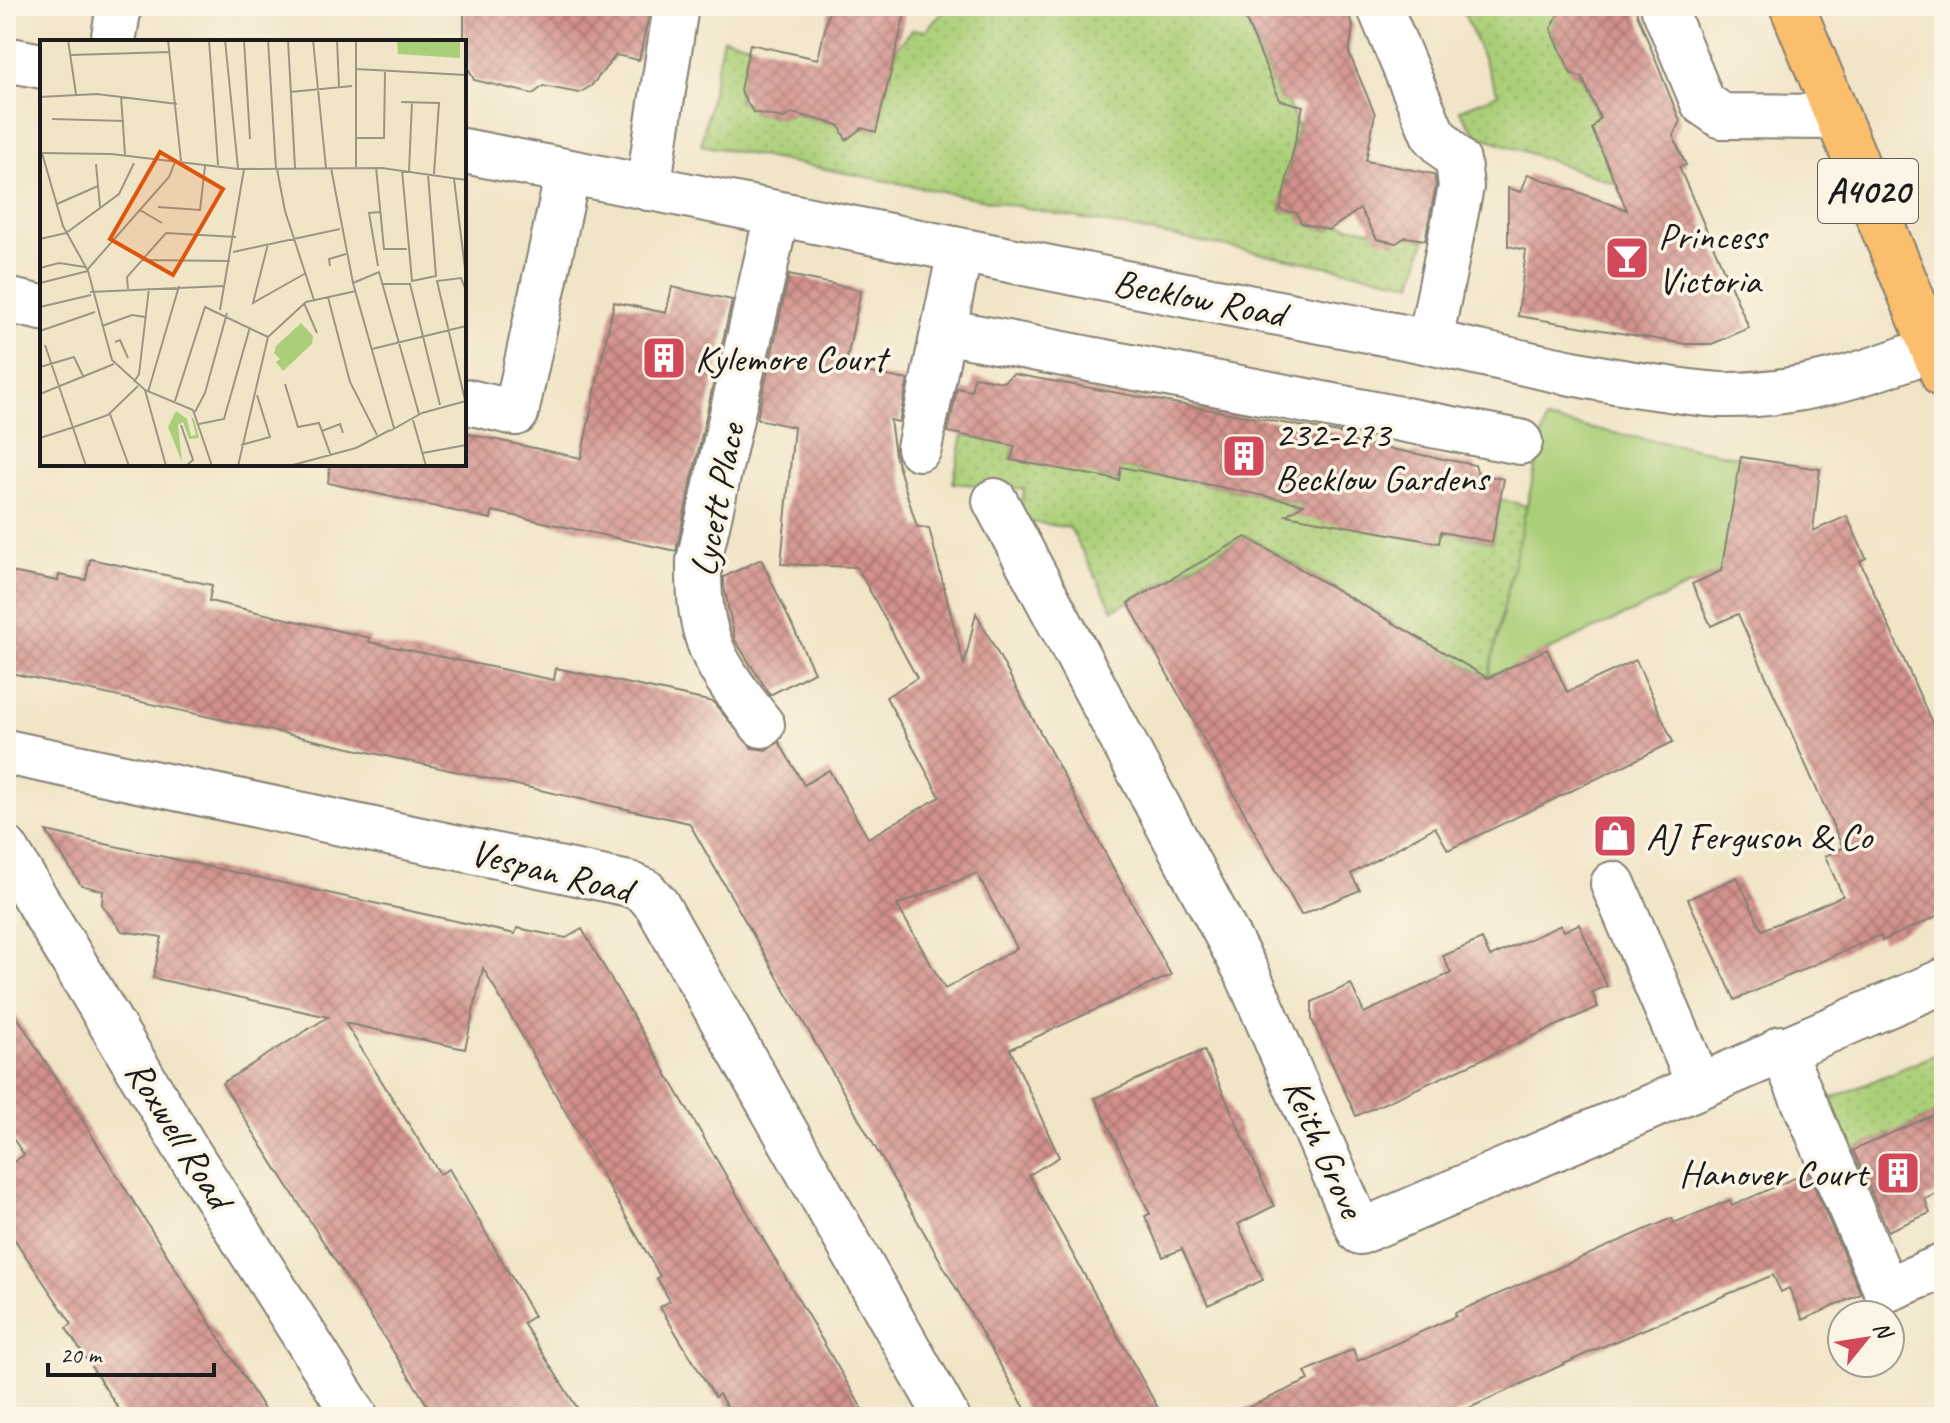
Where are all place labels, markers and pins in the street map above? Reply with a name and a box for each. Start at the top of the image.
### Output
place label: Princess Victoria [1658,213,1769,304]
bar icon: Princess Victoria [1603,234,1651,282]
building icon: Kylemore Court [640,334,688,382]
place label: Kylemore Court [695,335,892,382]
place label: 232-273 Becklow Gardens [1275,411,1491,502]
building icon: 232-273 Becklow Gardens [1220,432,1268,480]
shop icon: AJ Ferguson & Co [1591,812,1639,860]
place label: AJ Ferguson & Co [1646,813,1874,860]
building icon: Hanover Court [1874,1149,1922,1197]
place label: Hanover Court [1679,1150,1870,1197]

